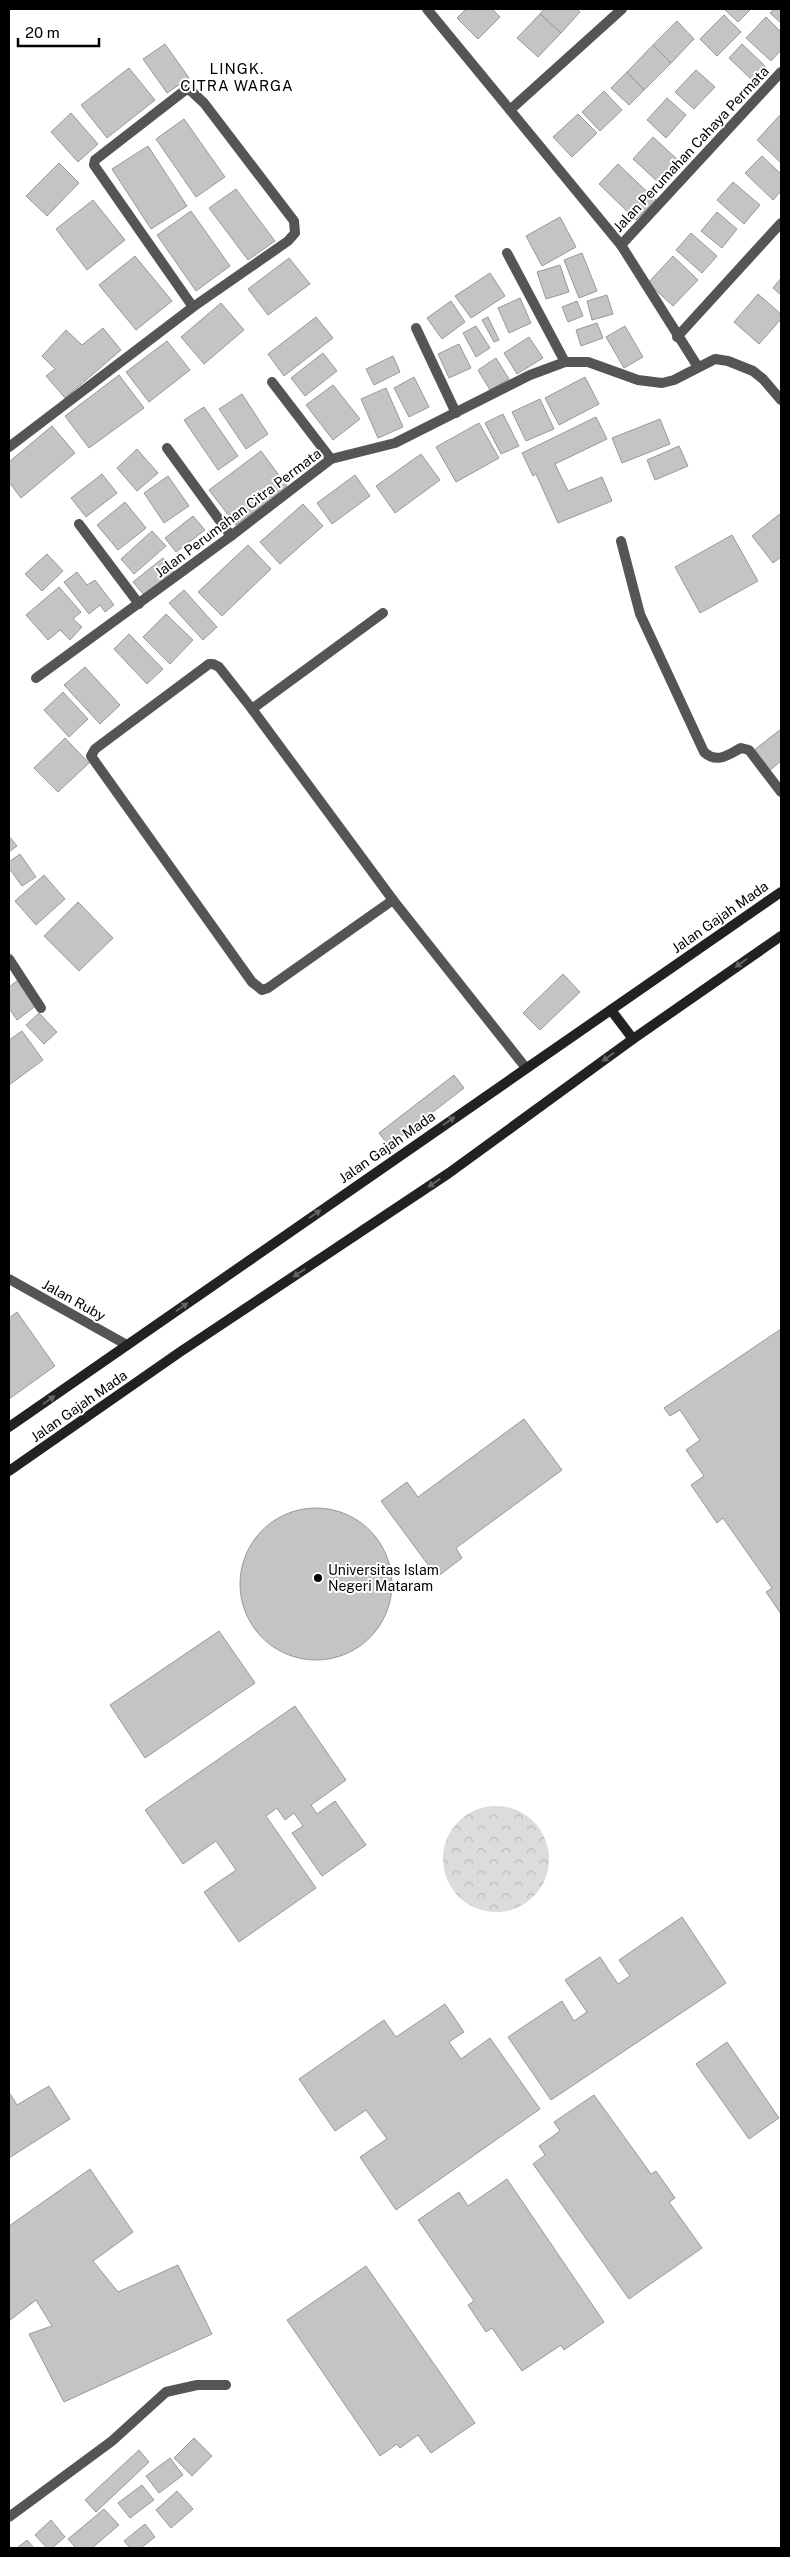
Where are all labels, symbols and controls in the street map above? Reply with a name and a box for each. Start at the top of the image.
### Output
scale bar [18,15,99,47]
text: 20 m [25,24,60,41]
district label: LINGK. CITRA WARGA [180,60,294,94]
street label: Jalan Perumahan Cahaya Permata [610,63,772,235]
street label: Jalan Perumahan Citra Permata [152,445,324,581]
street label: Jalan Gajah Mada [669,878,771,956]
one-way arrow [734,958,748,968]
one-way arrow [601,1052,615,1062]
street label: Jalan Gajah Mada [336,1108,438,1186]
one-way arrow [442,1116,456,1126]
one-way arrow [428,1178,441,1188]
one-way arrow [309,1209,322,1219]
one-way arrow [292,1268,306,1278]
street label: Jalan Ruby [40,1276,109,1324]
one-way arrow [175,1302,189,1312]
street label: Jalan Gajah Mada [28,1367,130,1445]
one-way arrow [42,1395,56,1405]
place label: Universitas Islam Negeri Mataram [328,1562,439,1594]
marker: Universitas Islam Negeri Mataram [312,1572,324,1584]

